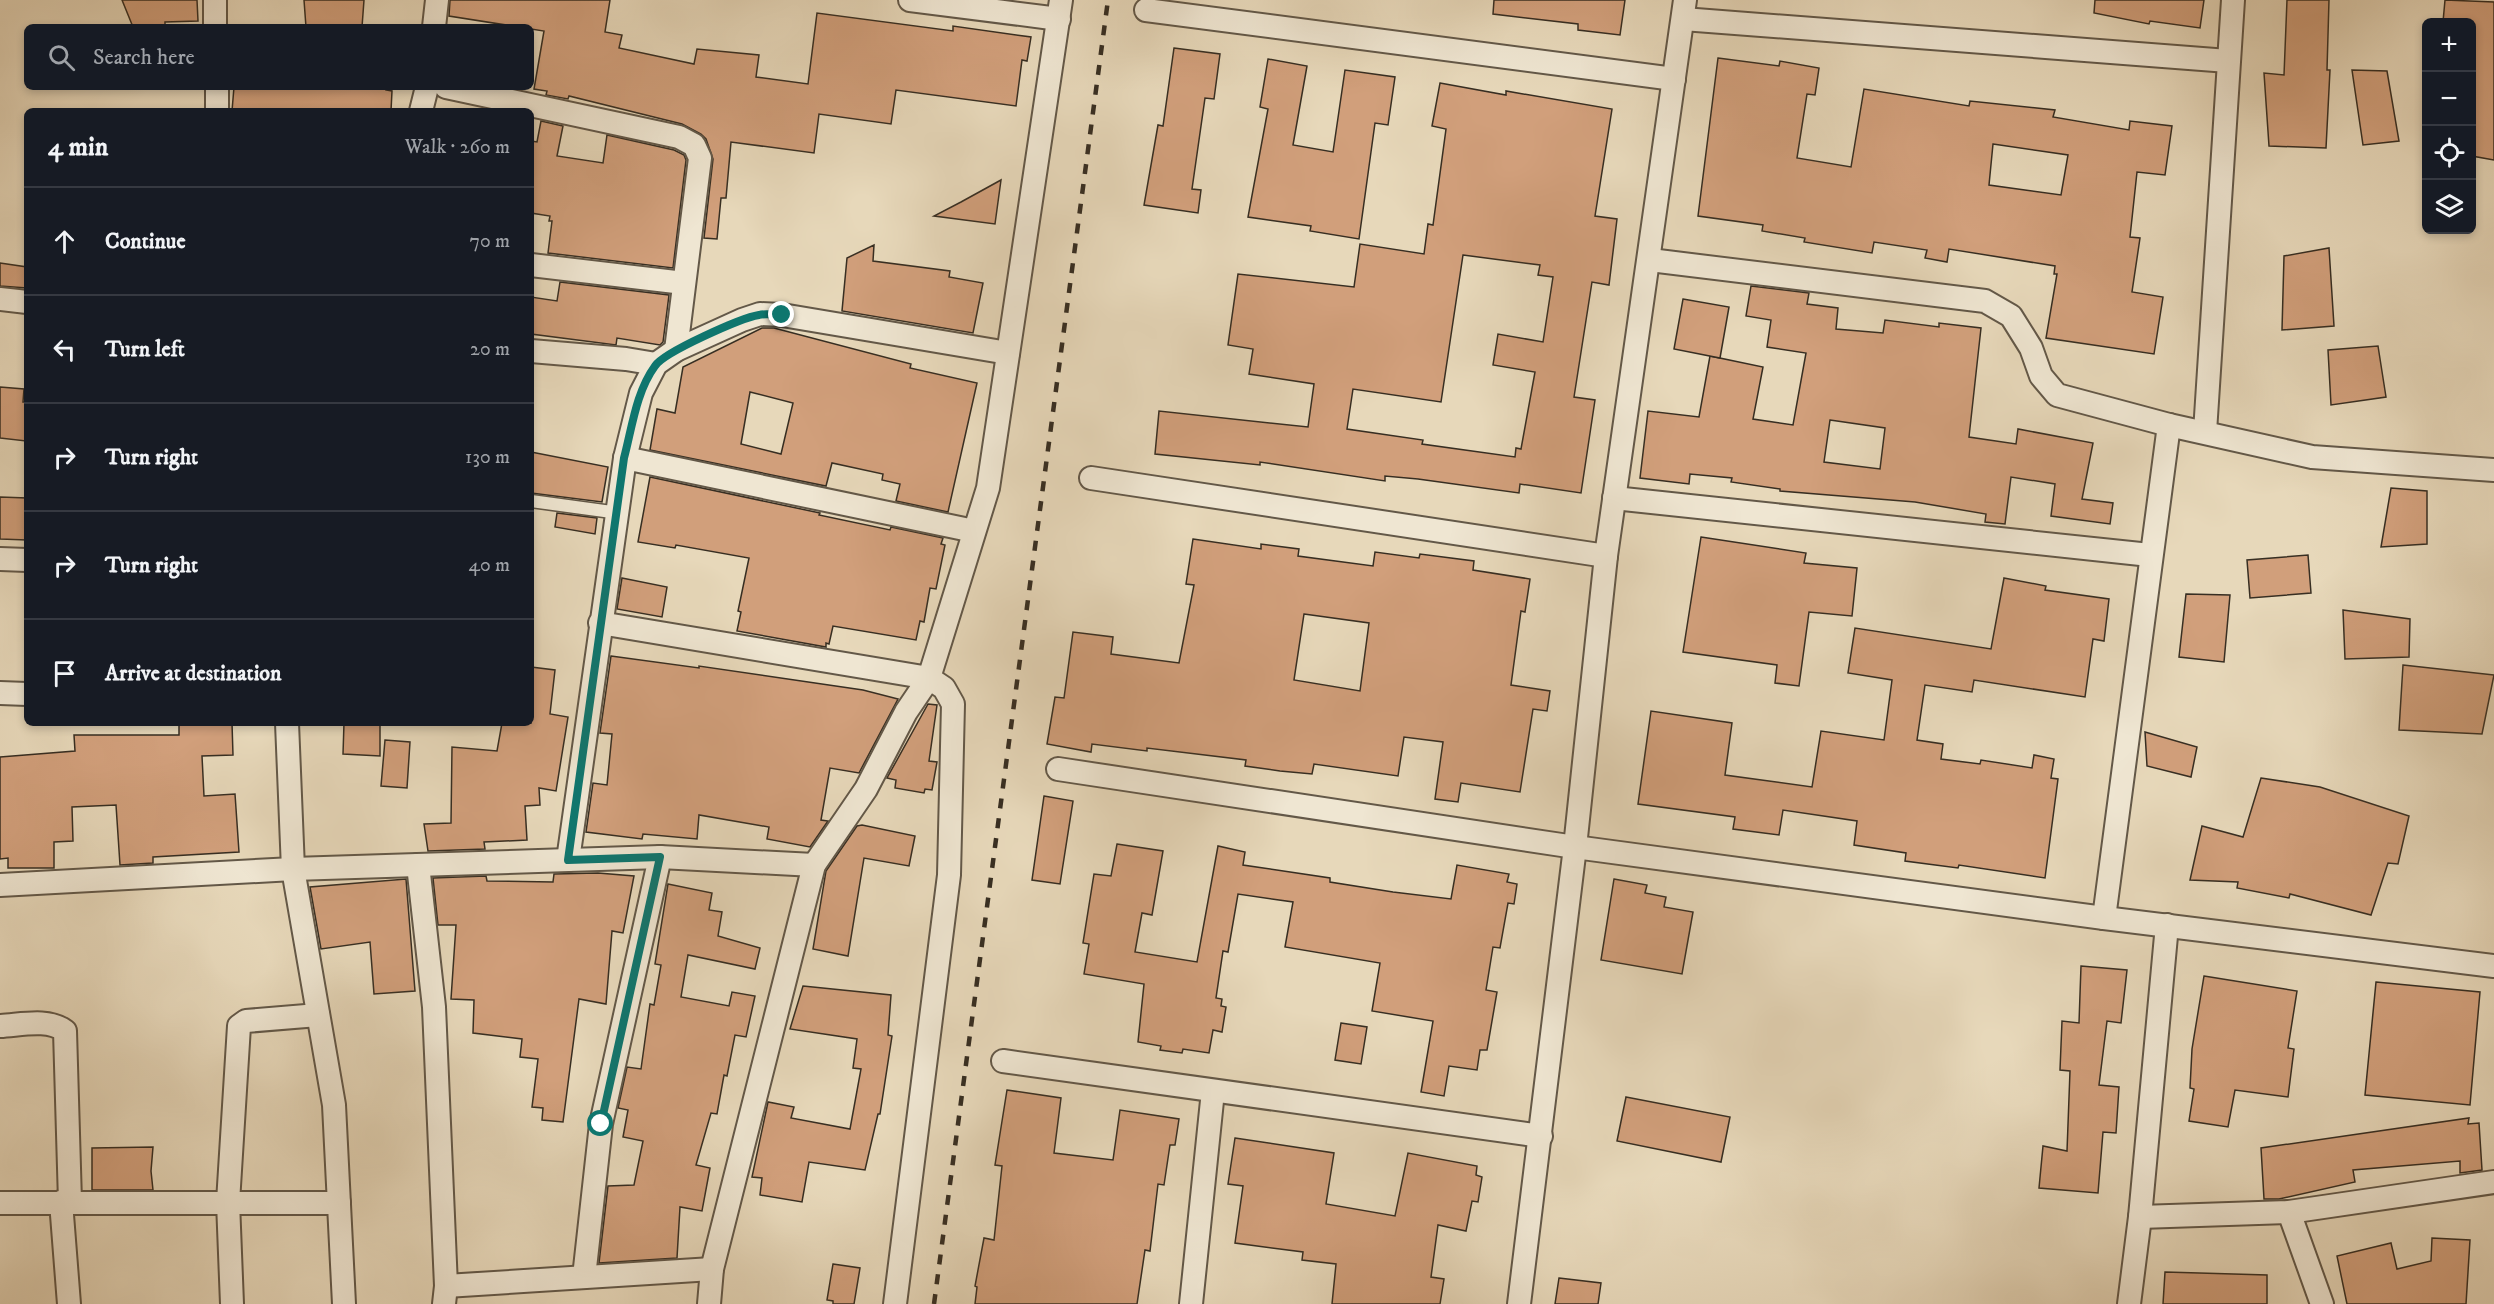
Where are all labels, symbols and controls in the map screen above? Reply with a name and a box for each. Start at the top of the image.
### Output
map controls [2422,18,2476,234]
button: + [2422,18,2476,72]
search box [24,24,534,90]
icon: search [45,41,78,74]
text: Search here [93,44,195,71]
button: − [2422,72,2476,126]
button: locate [2422,126,2476,180]
text: 4 min [48,131,108,164]
text: Walk · 260 m [405,135,510,160]
button: layers [2422,180,2476,234]
icon: ahead [48,225,81,258]
text: Continue [105,228,186,255]
text: 70 m [469,229,510,254]
route end [768,301,794,327]
icon: left [48,333,81,366]
text: Turn left [105,336,185,363]
text: 20 m [470,337,510,362]
icon: right [48,441,81,474]
text: Turn right [105,444,198,471]
text: 130 m [465,445,510,470]
icon: right [48,549,81,582]
text: Turn right [105,552,198,579]
text: 40 m [468,553,510,578]
icon: arrive [48,657,81,690]
text: Arrive at destination [105,660,282,687]
route start [587,1110,613,1136]

